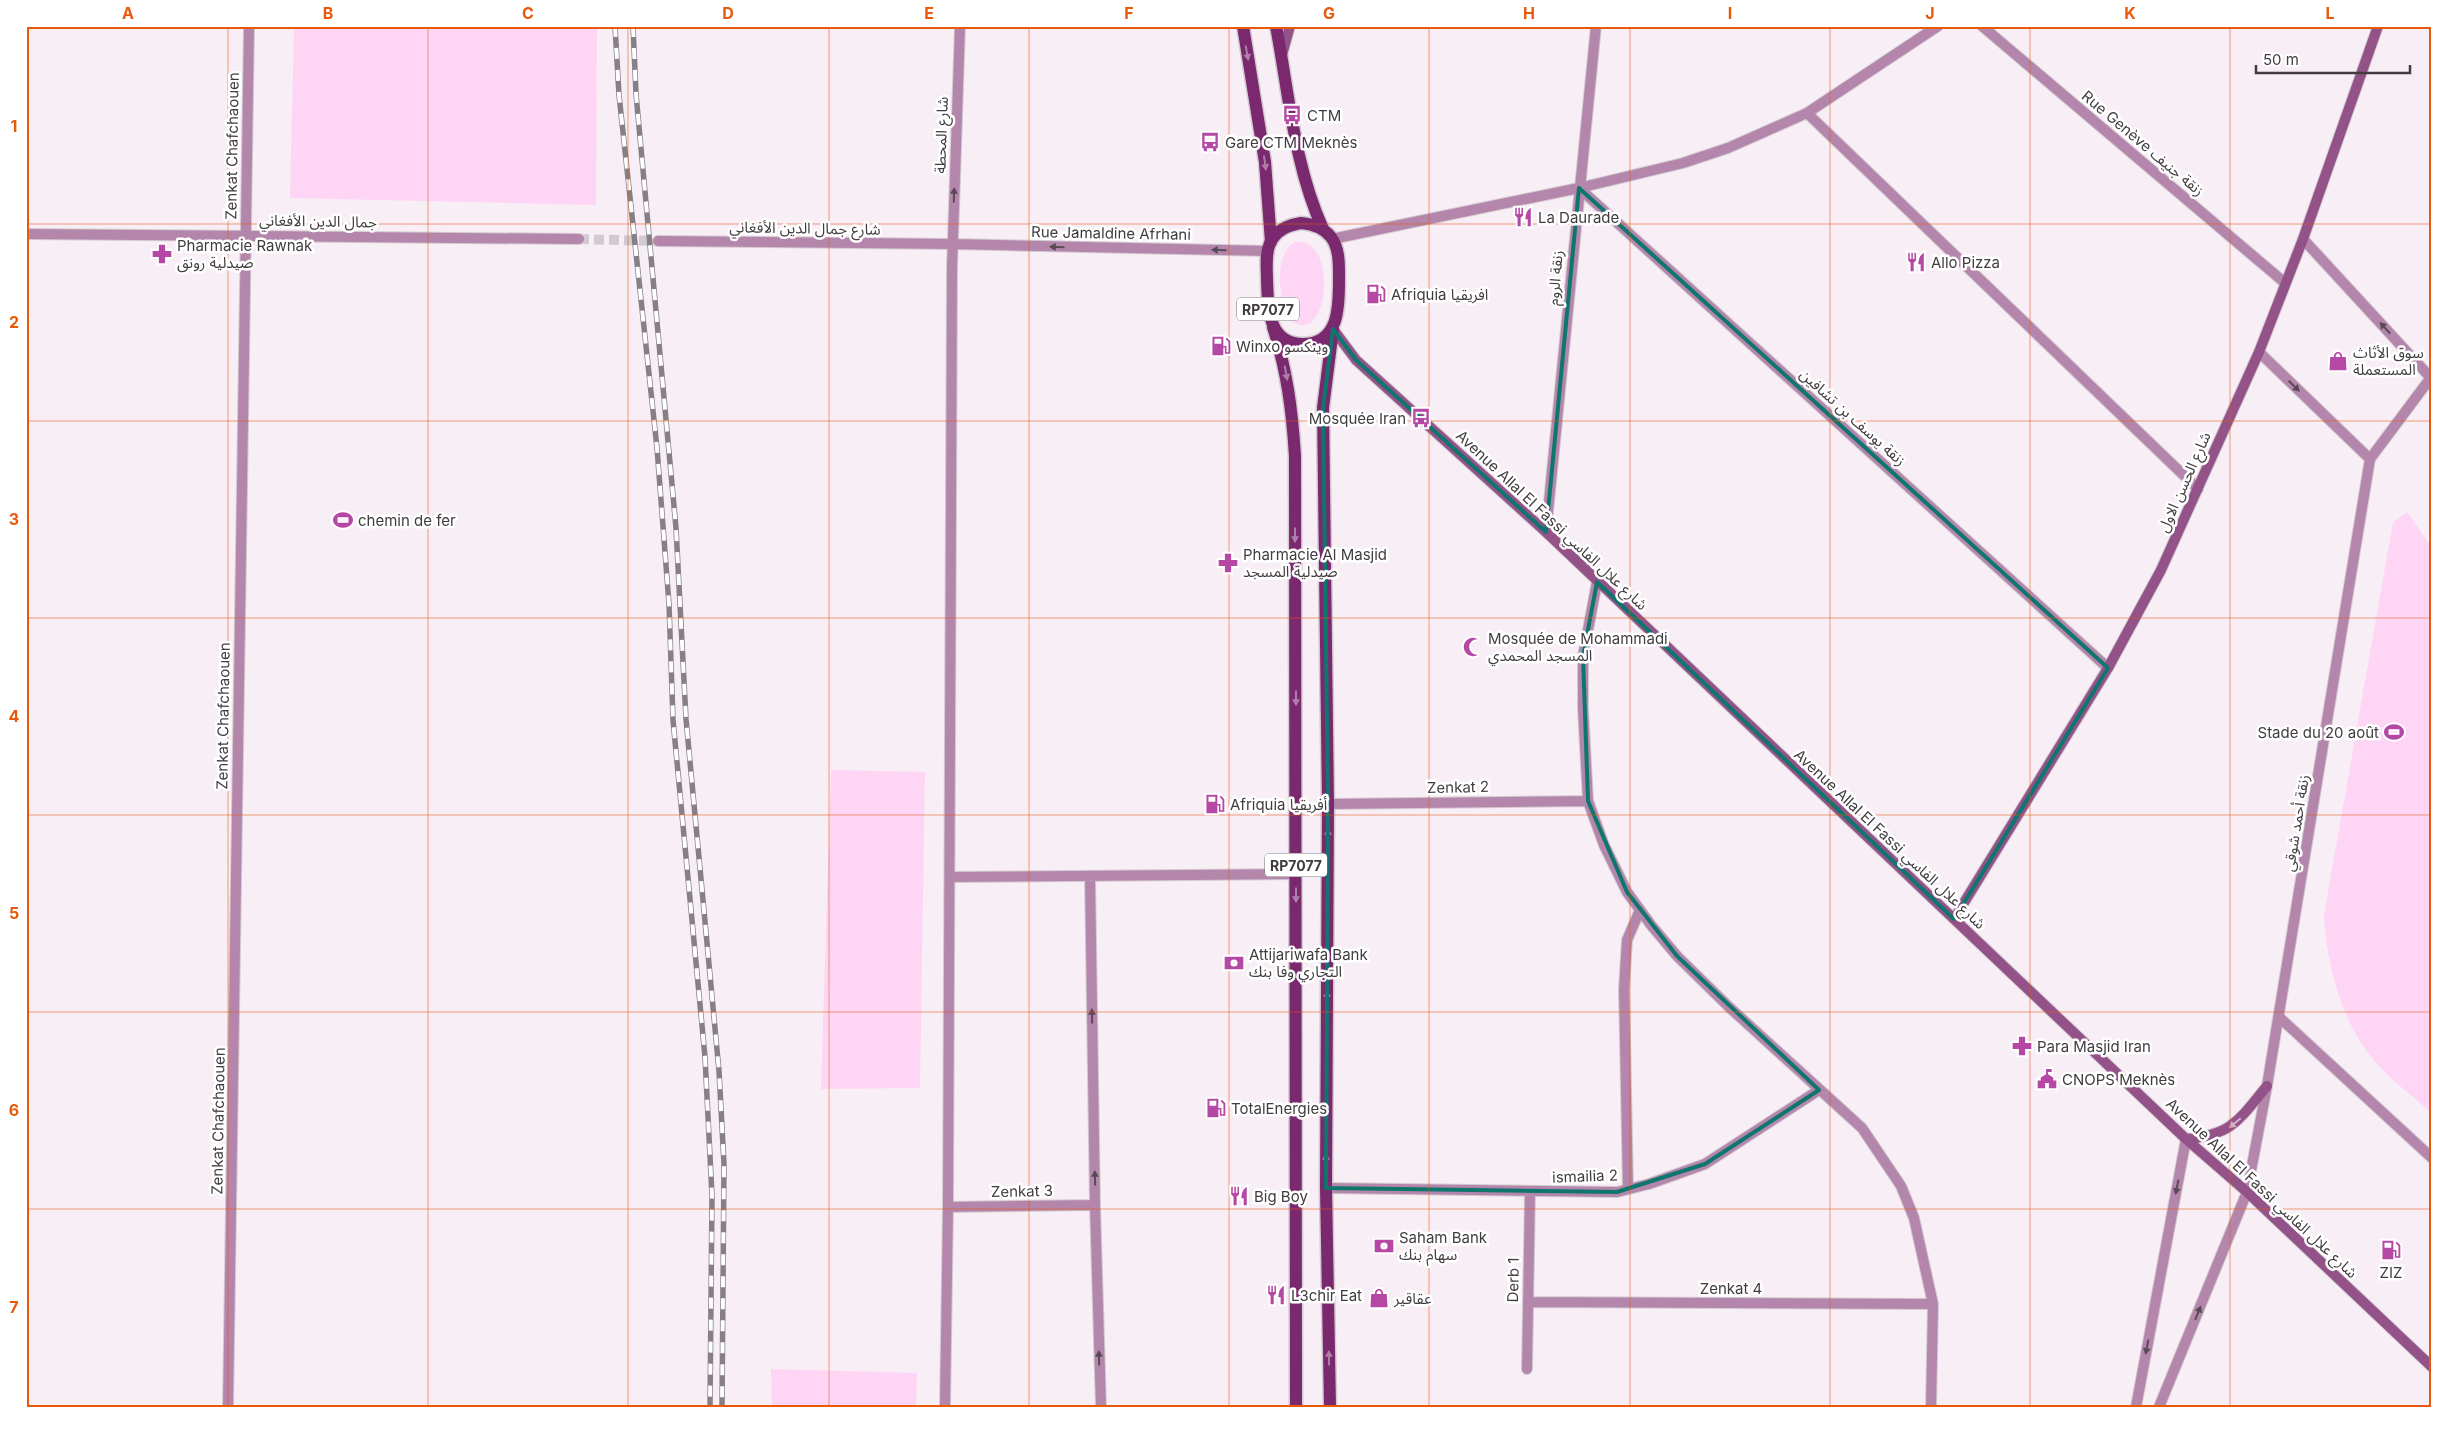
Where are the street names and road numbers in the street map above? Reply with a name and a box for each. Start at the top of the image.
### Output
street label: Zenkat Chafchaouen [221,72,243,220]
street label: Rue Genève زنقة جنيف [2078,86,2208,200]
street label: شارع المحطة [930,96,955,174]
street label: جمال الدين الأفغاني [259,210,377,234]
street label: شارع جمال الدين الأفغاني [729,217,881,242]
street label: Rue Jamaldine Afrhani [1031,222,1191,244]
street label: زنقة الروم [1543,250,1569,307]
road number: RP7077 [1237,298,1299,320]
street label: زنقة يوسف بن تشافين [1796,364,1910,470]
street label: Avenue Allal El Fassi شارع علال الفاسي [1450,426,1652,616]
street label: شارع الحسن الاول [2153,429,2217,536]
street label: Zenkat Chafchaouen [212,642,234,790]
street label: Avenue Allal El Fassi شارع علال الفاسي [1788,745,1990,935]
street label: زنقة أحمد شوقي [2279,773,2315,873]
street label: Zenkat 2 [1427,777,1489,797]
road number: RP7077 [1265,854,1327,876]
street label: Zenkat Chafchaouen [207,1047,229,1195]
street label: Avenue Allal El Fassi شارع علال الفاسي [2160,1094,2362,1284]
street label: ismailia 2 [1552,1165,1618,1187]
street label: Zenkat 3 [991,1181,1053,1201]
street label: Derb 1 [1503,1257,1523,1303]
street label: Zenkat 4 [1700,1279,1762,1298]

